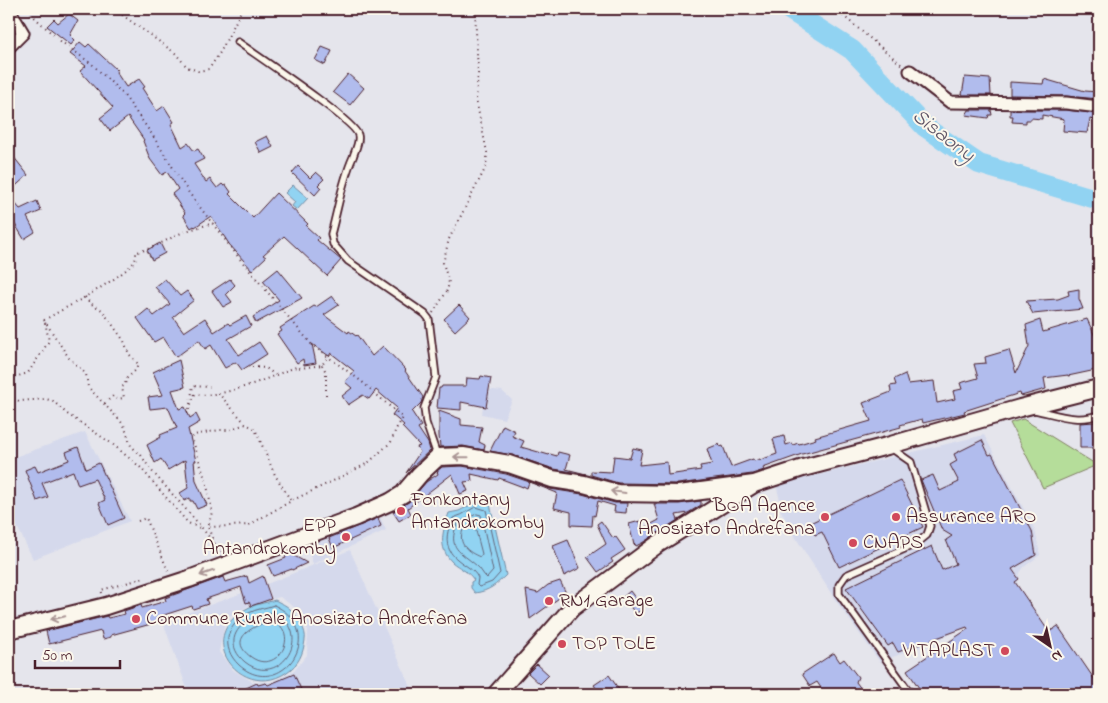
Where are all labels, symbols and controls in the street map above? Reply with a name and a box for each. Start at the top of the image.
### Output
water label: Sisaony [905,102,981,170]
one-way arrow [453,452,469,462]
place label: Fonkontany Antandrokomby [410,486,544,538]
one-way arrow [611,487,627,497]
place label: BOA Agence Anosizato Andrefana [638,492,815,544]
place label: Assurance ARO [906,503,1036,532]
marker: Fonkontany Antandrokomby [395,505,407,517]
marker: BOA Agence Anosizato Andrefana [819,511,831,523]
marker: Assurance ARO [890,511,902,523]
place label: EPP Antandrokomby [203,512,337,564]
place label: CNAPS [863,529,923,558]
marker: EPP Antandrokomby [340,531,352,543]
marker: CNAPS [847,537,859,549]
one-way arrow [200,569,215,578]
place label: RN1 Garage [559,587,653,617]
marker: RN1 Garage [543,595,555,607]
place label: Commune Rurale Anosizato Andrefana [146,605,467,634]
marker: Commune Rurale Anosizato Andrefana [130,613,142,625]
one-way arrow [51,614,67,623]
north arrow [1026,620,1076,670]
place label: TOP TOLE [572,630,656,659]
place label: VITAPLAST [902,637,995,666]
scale bar [35,638,120,670]
marker: TOP TOLE [556,638,568,650]
text: N [1047,644,1066,667]
text: 50 m [42,645,73,667]
marker: VITAPLAST [999,645,1011,657]

